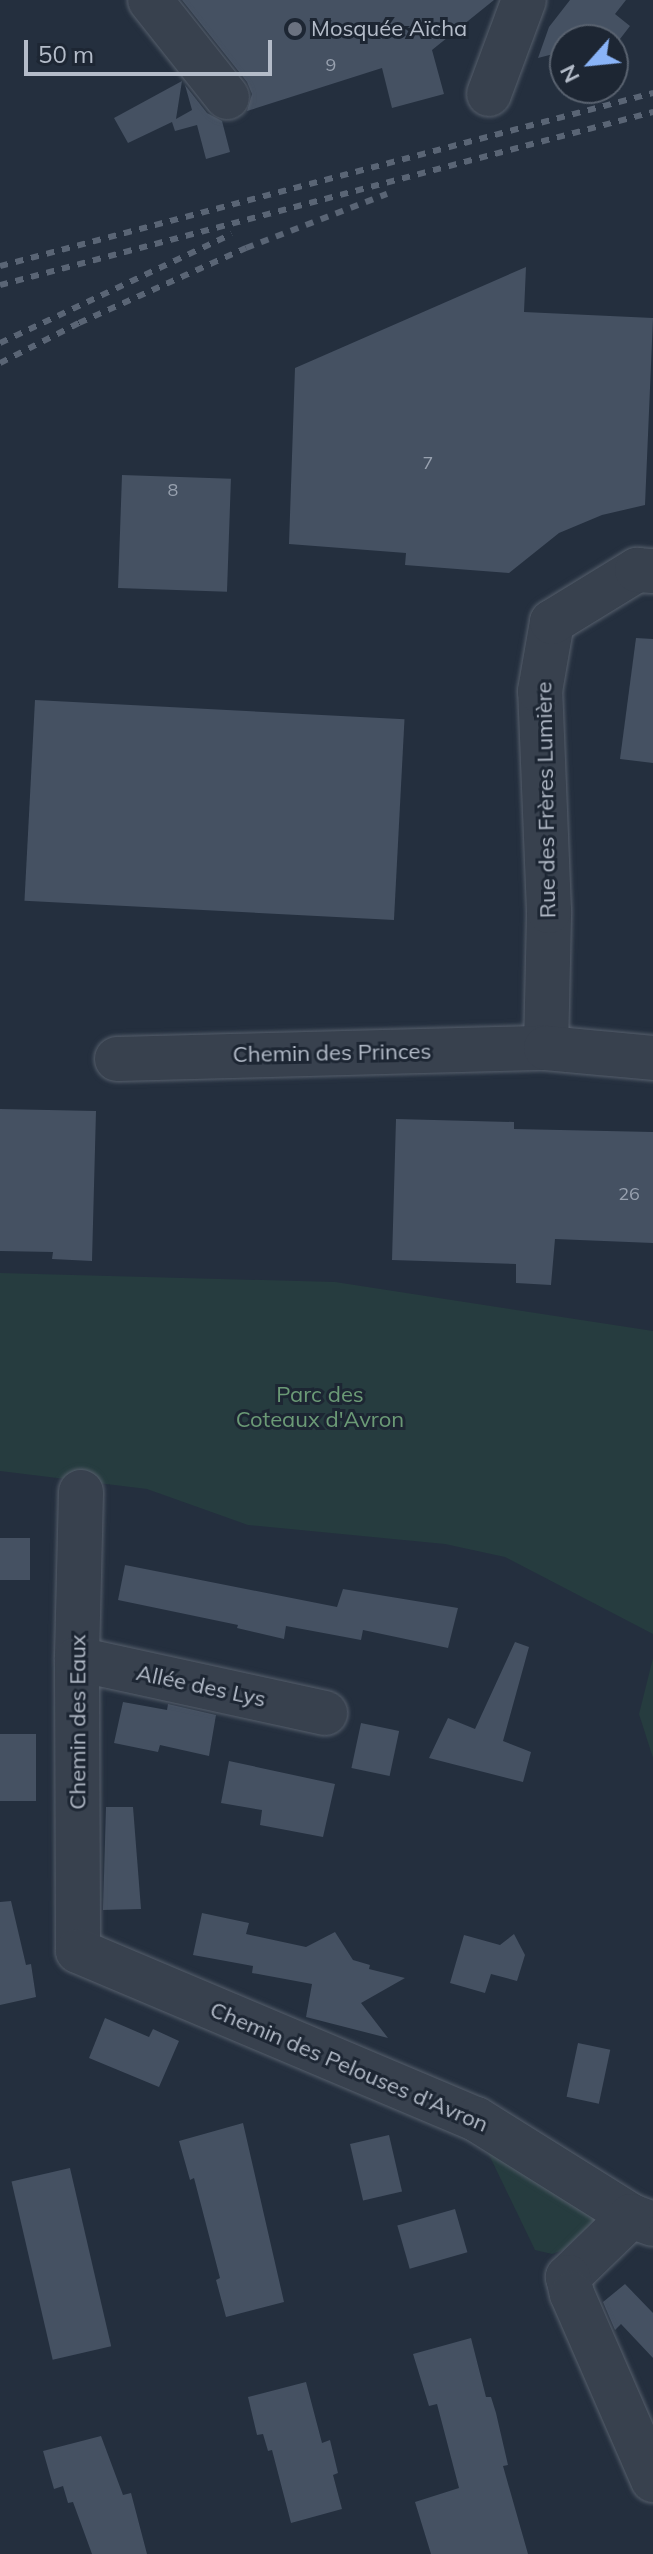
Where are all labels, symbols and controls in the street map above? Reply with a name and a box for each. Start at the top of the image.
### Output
place label: Mosquée Aïcha [311,16,467,42]
marker: Mosquée Aïcha [286,20,304,38]
scale bar [28,24,276,74]
north arrow [549,24,629,104]
text: 50 m [38,39,94,69]
house number: 9 [326,54,336,76]
text: N [553,60,586,88]
house number: 7 [423,452,433,474]
house number: 8 [168,479,178,501]
street label: Rue des Frères Lumière [531,681,561,919]
street label: Chemin des Princes [232,1038,432,1068]
house number: 26 [618,1183,640,1205]
park label: Parc des Coteaux d'Avron [236,1381,404,1432]
street label: Chemin des Eaux [65,1634,91,1810]
street label: Allée des Lys [134,1659,268,1713]
street label: Chemin des Pelouses d'Avron [206,1996,492,2138]

